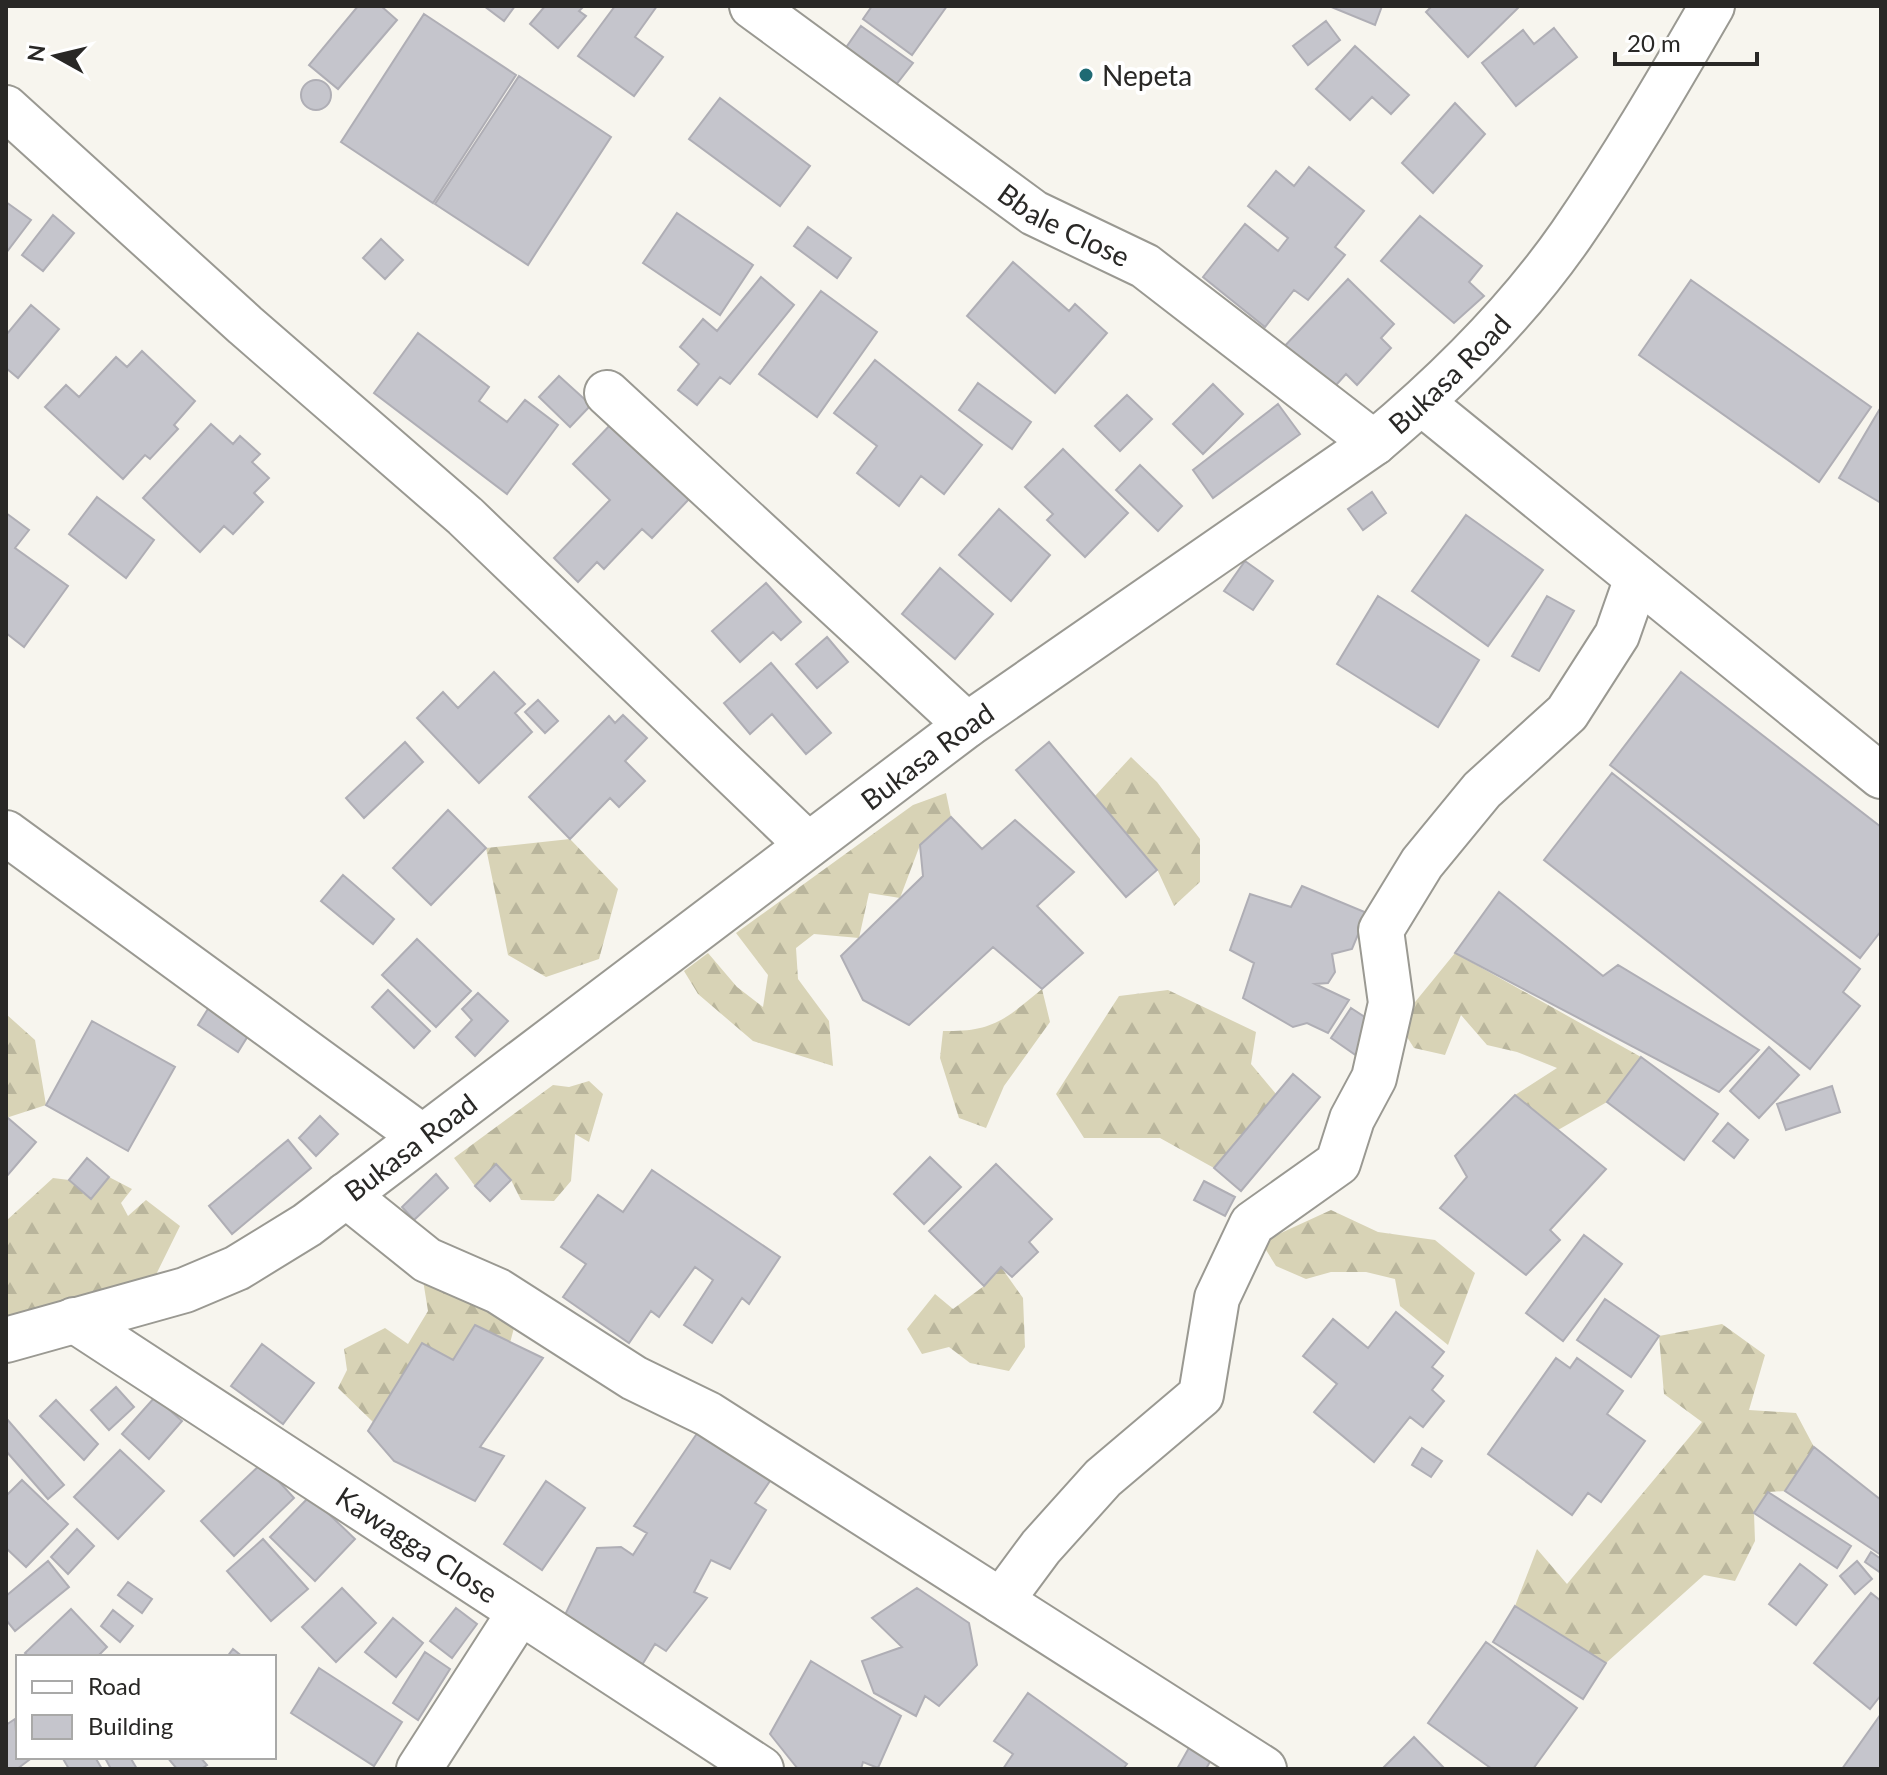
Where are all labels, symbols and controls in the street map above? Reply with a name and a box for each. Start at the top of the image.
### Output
north arrow [16,16,96,96]
scale bar [1615,16,1757,66]
text: 20 m [1627,28,1681,57]
text: N [21,43,50,63]
place label: Nepeta [1102,58,1192,92]
marker: Nepeta [1077,66,1095,84]
street label: Bbale Close [992,176,1135,273]
street label: Bukasa Road [1381,307,1517,440]
street label: Bukasa Road [854,695,1000,816]
street label: Bukasa Road [337,1086,483,1208]
street label: Kawagga Close [330,1479,505,1610]
legend [16,1655,276,1759]
text: Road [88,1671,141,1700]
text: Building [88,1711,173,1740]

